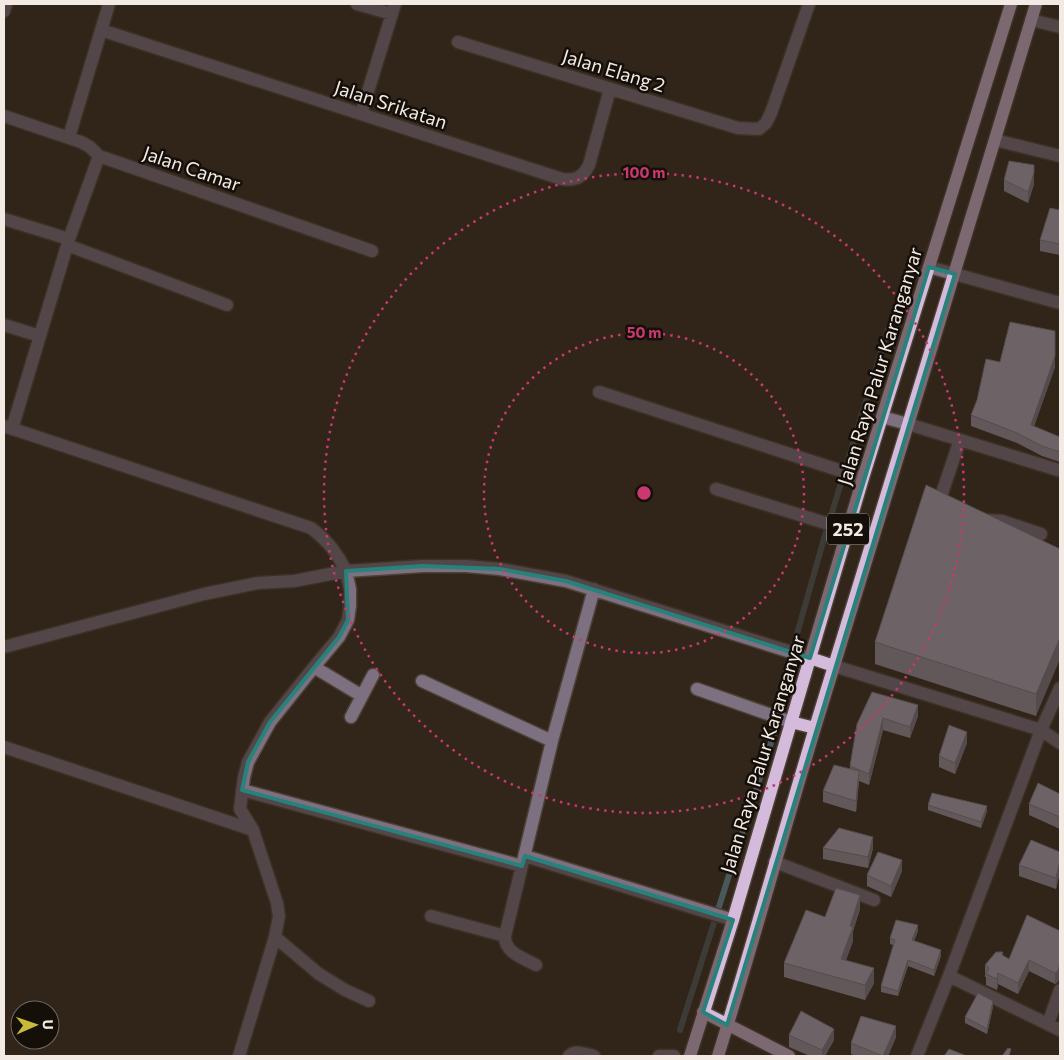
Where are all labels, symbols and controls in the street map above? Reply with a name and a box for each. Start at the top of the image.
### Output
street label: Jalan Elang 2 [560,43,668,97]
street label: Jalan Srikatan [332,75,450,133]
street label: Jalan Camar [140,141,244,196]
text: 100 m [623,163,665,181]
street label: Jalan Raya Palur Karanganyar [832,244,926,488]
text: 50 m [627,323,661,341]
centre of rings [635,484,653,502]
road number: 252 [827,514,869,544]
street label: Jalan Raya Palur Karanganyar [715,632,809,876]
north arrow [10,1000,60,1050]
text: U [40,1019,57,1030]

